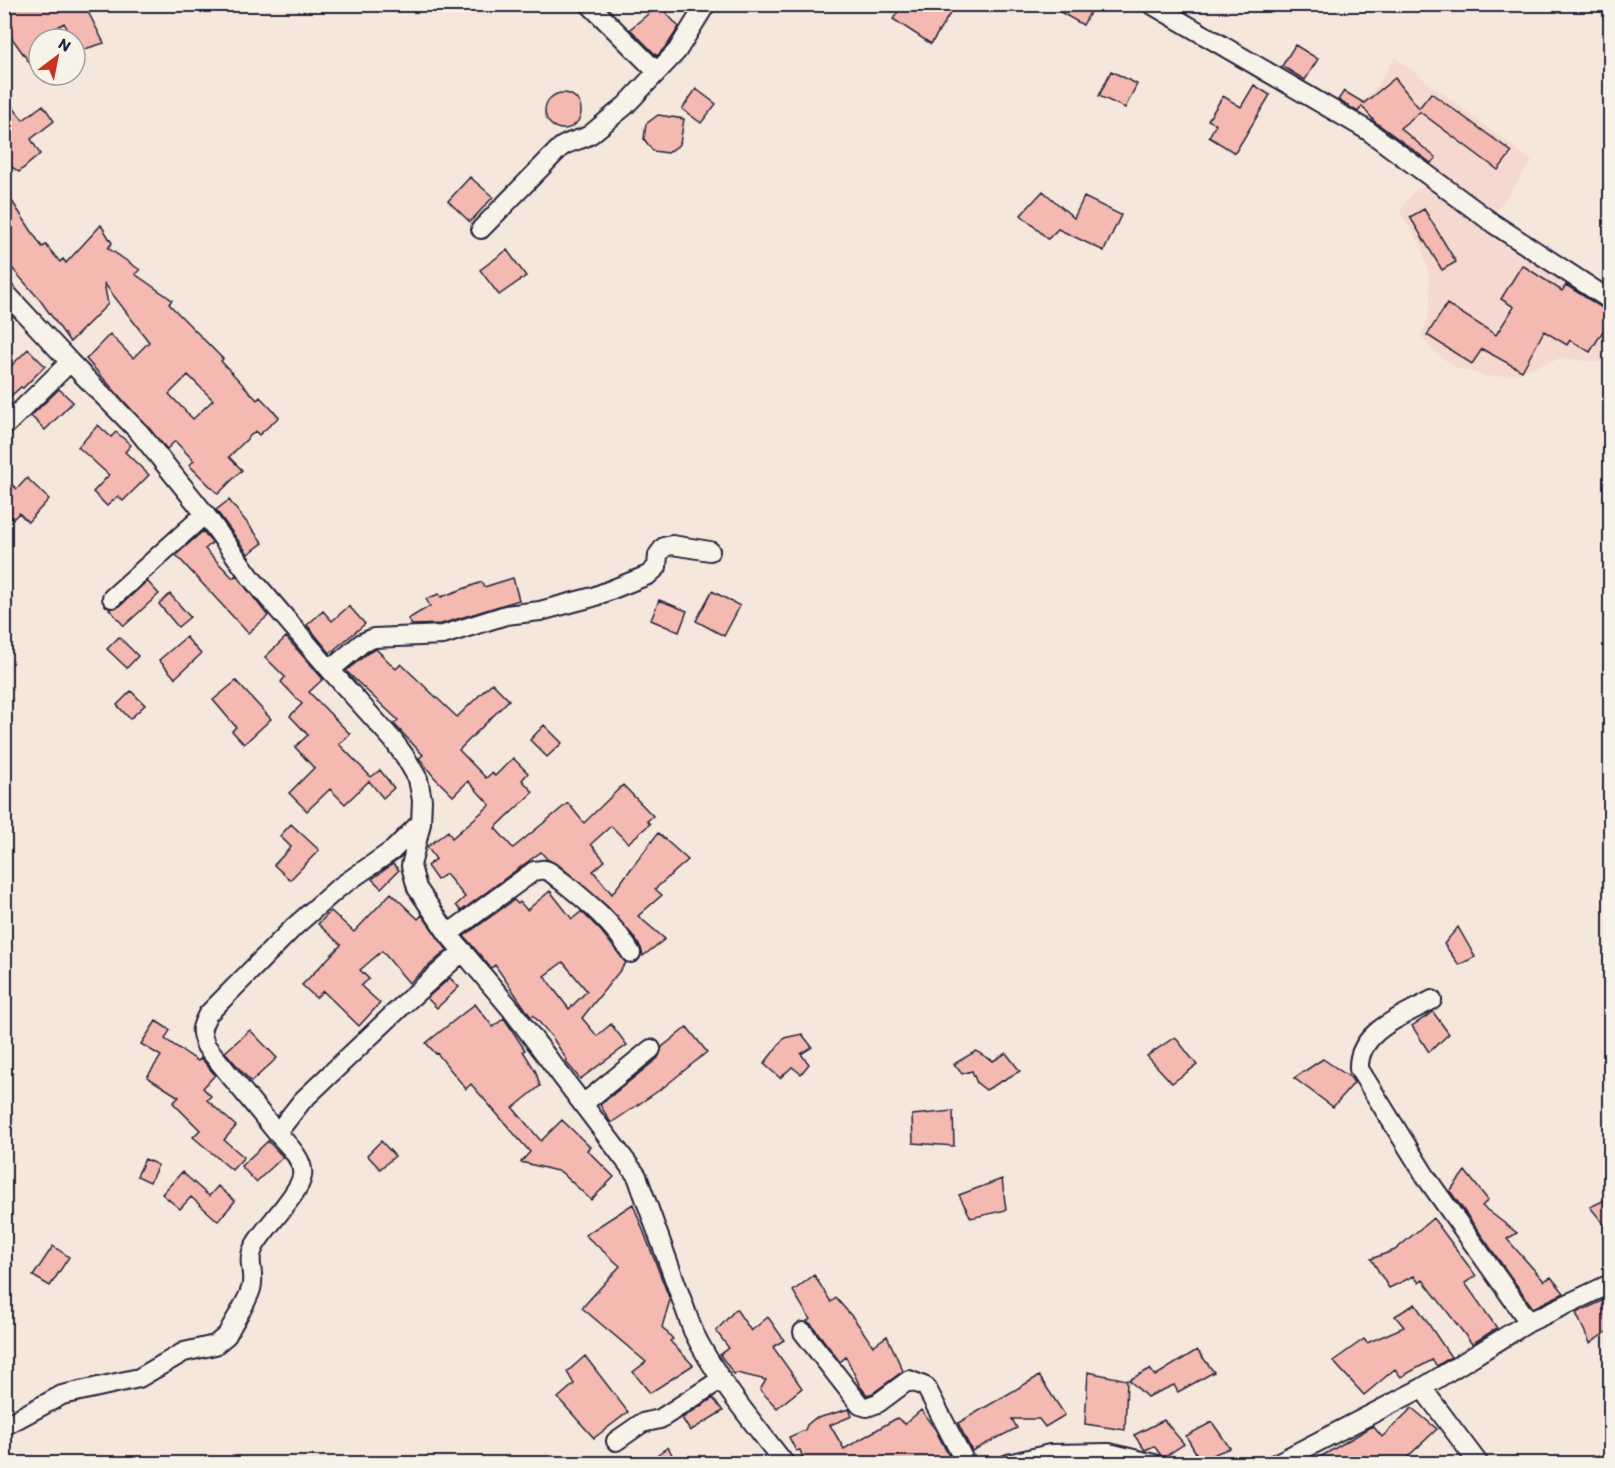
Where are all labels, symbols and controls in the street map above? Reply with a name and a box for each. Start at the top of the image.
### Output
north arrow [27,27,87,87]
text: N [55,34,74,56]

